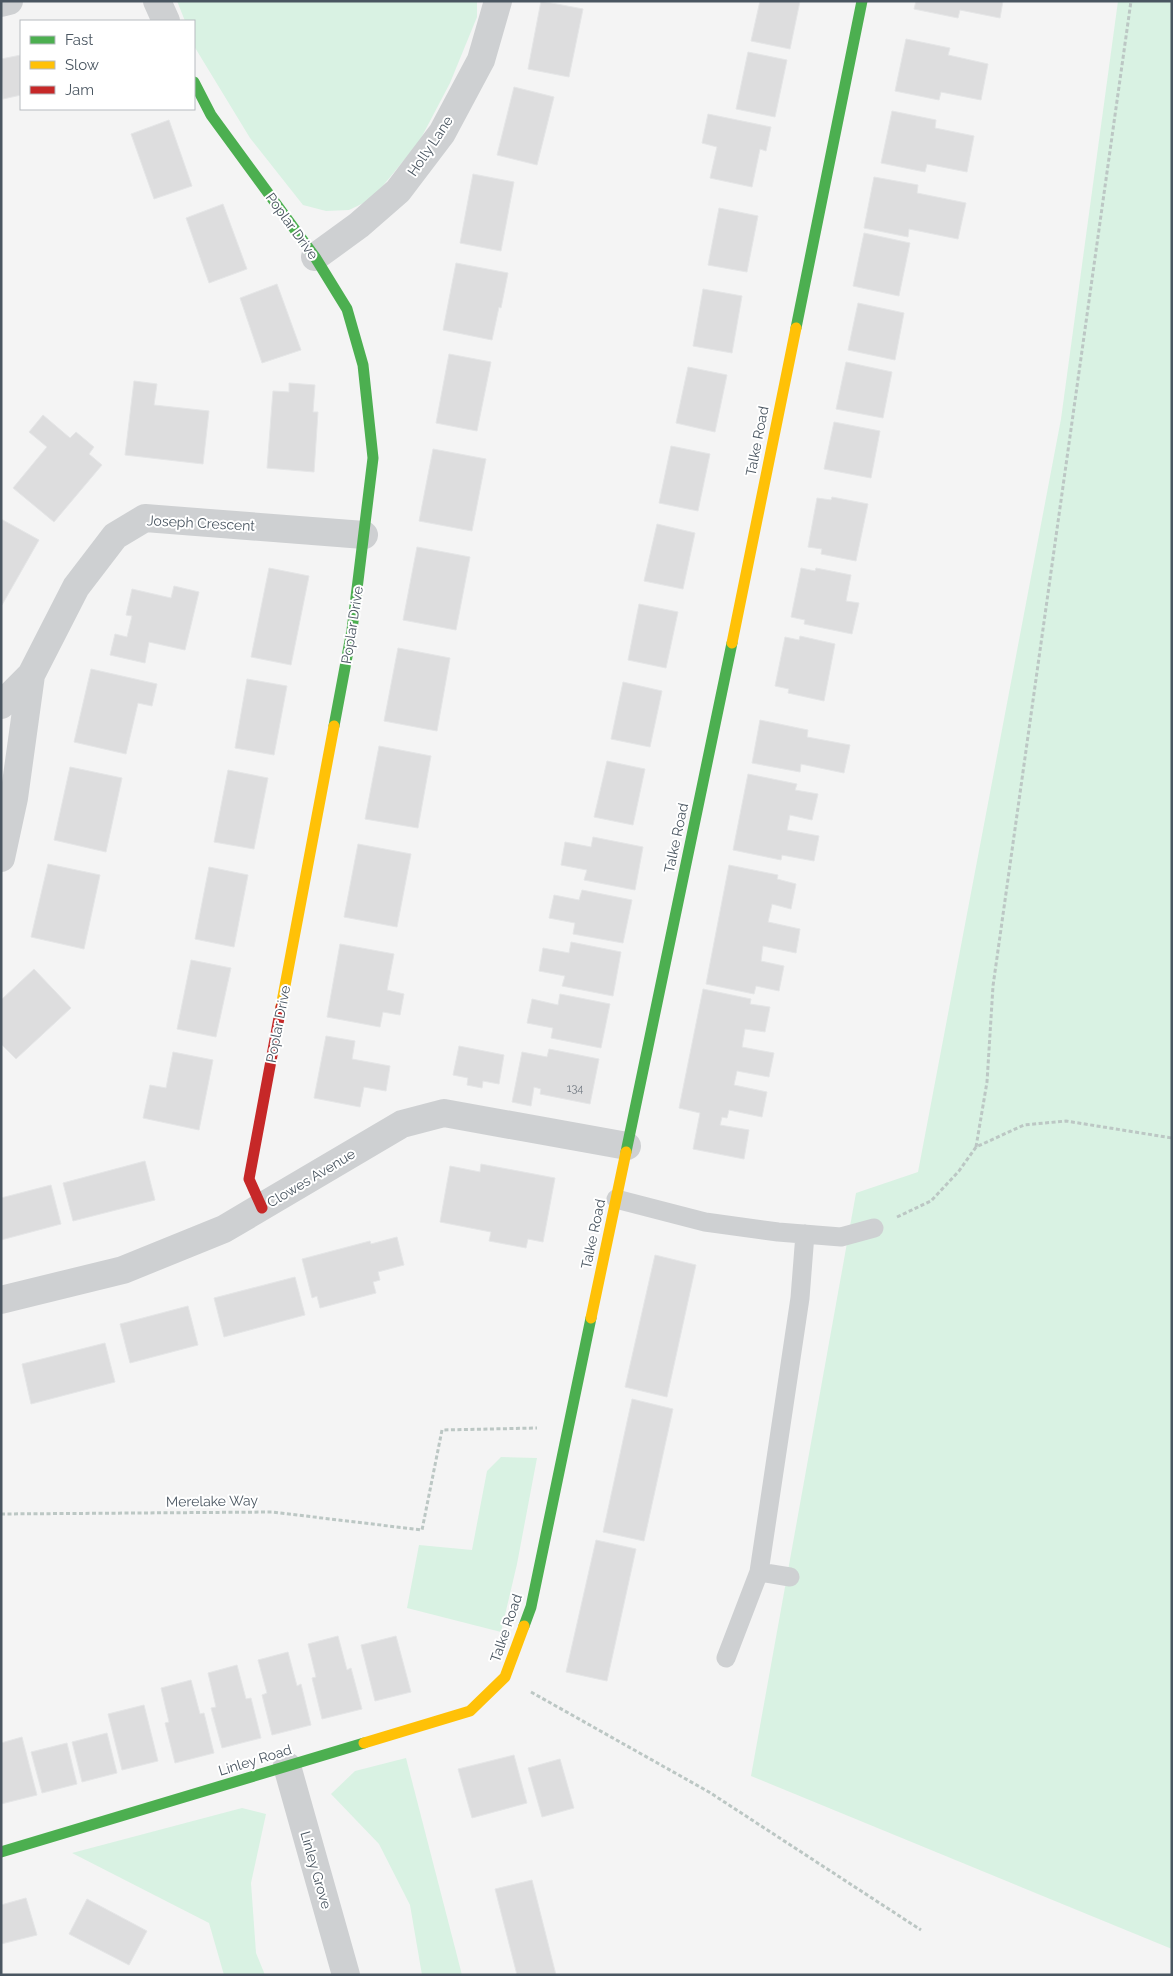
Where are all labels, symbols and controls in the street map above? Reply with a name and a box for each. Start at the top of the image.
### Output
legend [20,20,195,110]
text: Fast [65,31,93,49]
text: Slow [65,56,99,74]
text: Jam [65,81,94,99]
street label: Holly Lane [404,113,456,179]
street label: Poplar Drive [262,190,322,262]
street label: Talke Road [742,405,772,477]
street label: Joseph Crescent [147,512,256,534]
street label: Poplar Drive [338,585,366,665]
street label: Talke Road [661,802,691,874]
street label: Poplar Drive [263,984,293,1064]
house number: 134 [567,1082,583,1095]
street label: Clowes Avenue [264,1145,358,1211]
street label: Talke Road [578,1198,608,1270]
street label: Merelake Way [166,1492,259,1510]
street label: Talke Road [487,1592,525,1664]
street label: Linley Road [217,1741,293,1779]
street label: Linley Grove [297,1829,335,1911]

